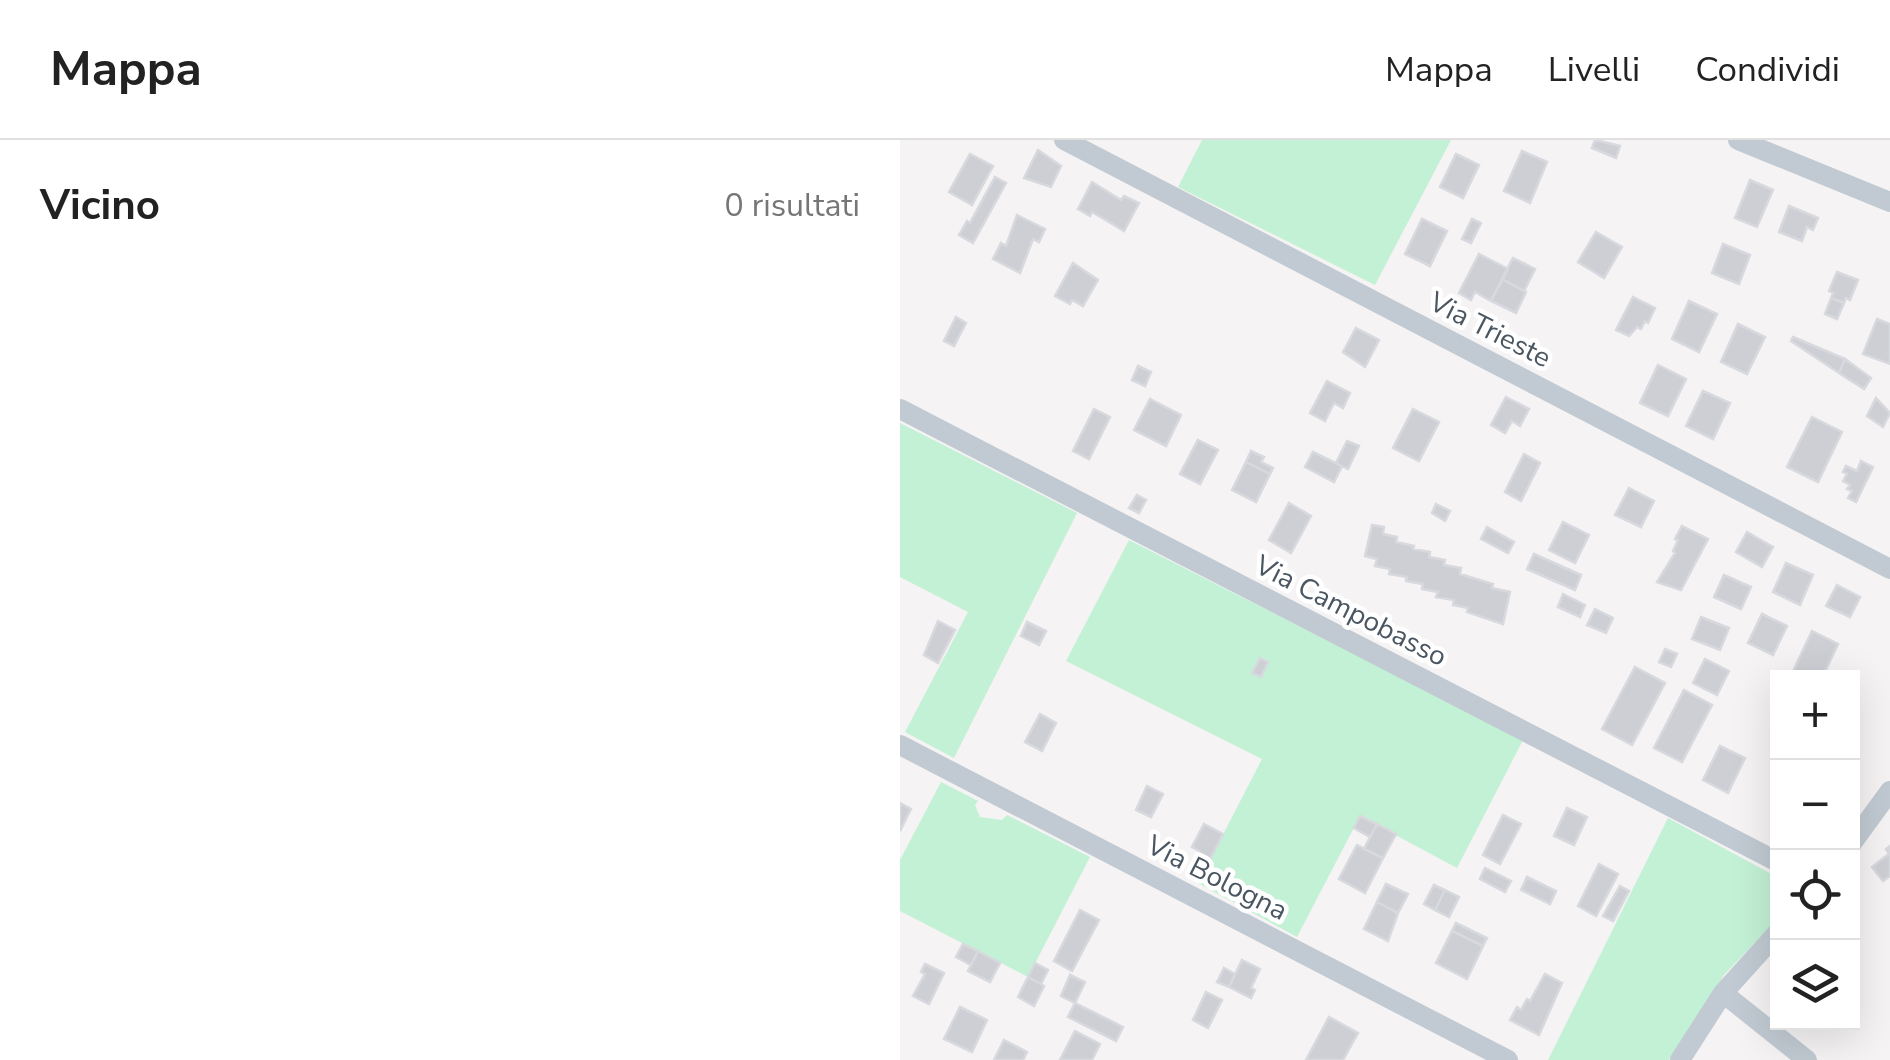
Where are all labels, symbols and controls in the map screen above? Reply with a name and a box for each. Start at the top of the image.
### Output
text: Mappa [50,36,202,102]
text: Mappa [1385,46,1493,93]
text: Livelli [1548,46,1640,93]
text: Condividi [1695,46,1840,93]
text: Vicino [40,177,160,234]
text: 0 risultati [724,184,860,227]
street label: Via Trieste [1422,283,1557,377]
street label: Via Campobasso [1248,546,1453,676]
map controls [1770,670,1860,1030]
button: + [1770,670,1860,760]
button: − [1770,760,1860,850]
street label: Via Bologna [1139,826,1294,930]
button: locate [1770,850,1860,940]
button: layers [1770,940,1860,1030]

